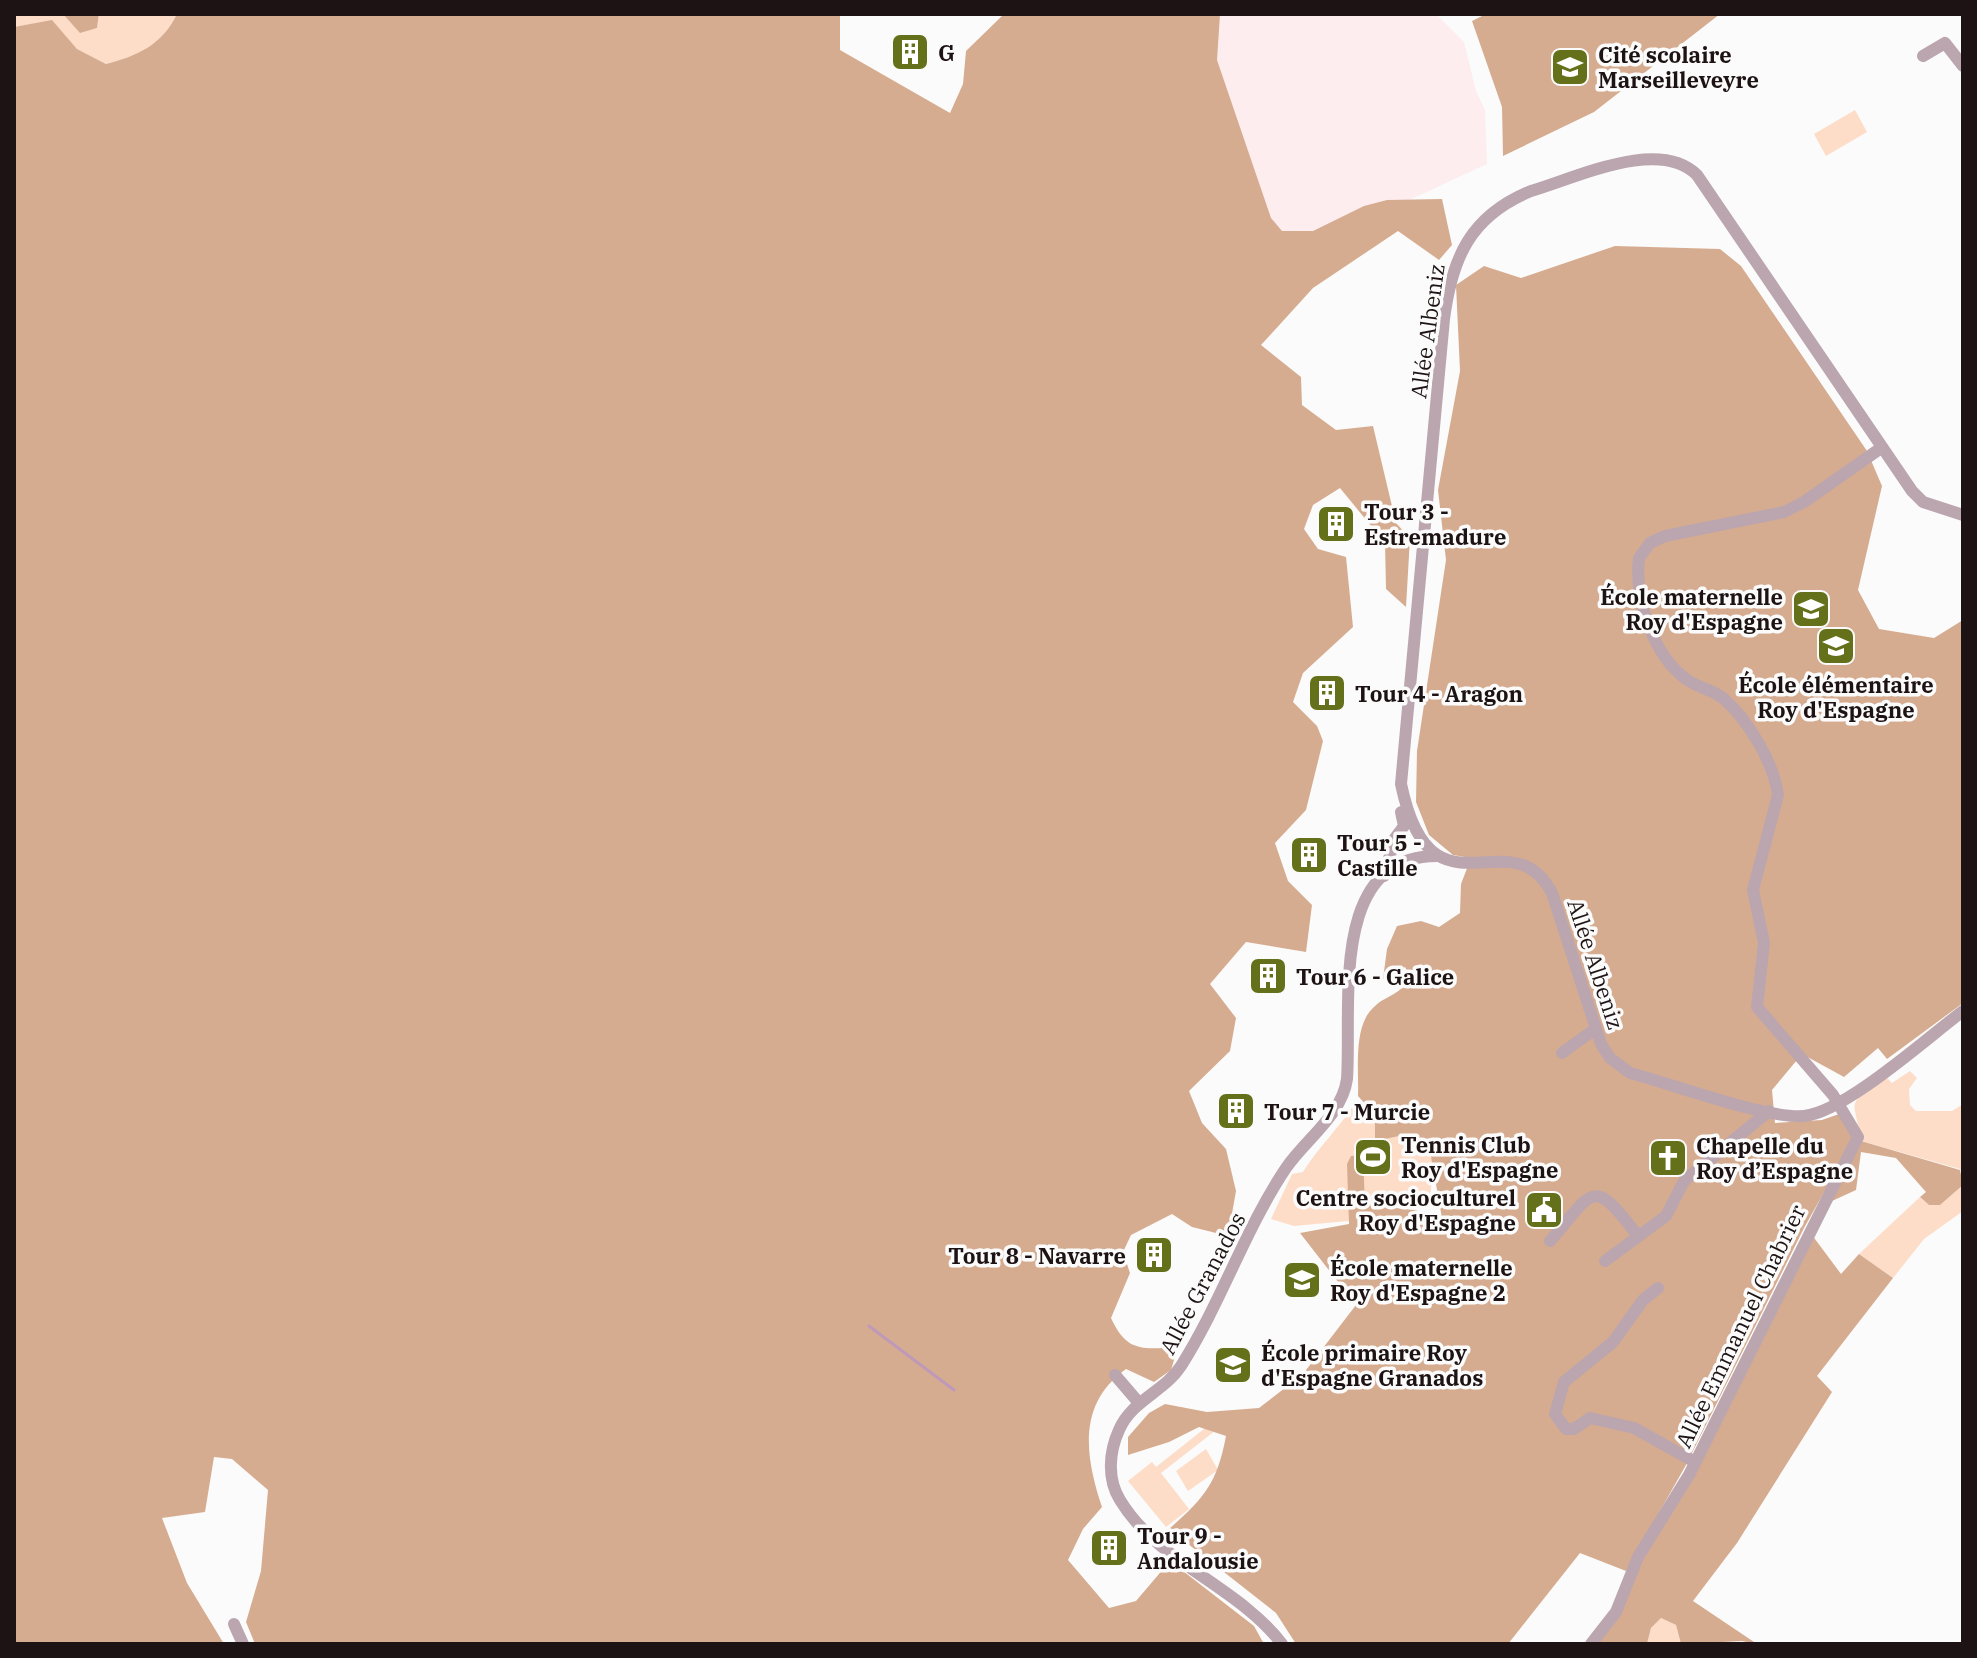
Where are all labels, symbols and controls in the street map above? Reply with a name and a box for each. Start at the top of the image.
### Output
building icon: G [889,31,931,73]
place label: G [938,38,955,67]
place label: Cité scolaire Marseilleveyre [1598,40,1759,94]
school or university icon: Cité scolaire Marseilleveyre [1549,46,1591,88]
street label: Allée Albeniz [1403,262,1451,400]
place label: Tour 3 - Estremadure [1364,497,1506,551]
building icon: Tour 3 - Estremadure [1315,503,1357,545]
place label: École maternelle Roy d'Espagne [1600,582,1783,636]
school or university icon: École maternelle Roy d'Espagne [1790,588,1832,630]
school or university icon: École élémentaire Roy d'Espagne [1815,625,1857,667]
place label: École élémentaire Roy d'Espagne [1738,670,1934,724]
building icon: Tour 4 - Aragon [1306,672,1348,714]
place label: Tour 4 - Aragon [1355,679,1523,708]
place label: Tour 5 - Castille [1337,828,1422,882]
building icon: Tour 5 - Castille [1288,834,1330,876]
street label: Allée Albeniz [1561,895,1631,1033]
building icon: Tour 6 - Galice [1247,955,1289,997]
place label: Tour 6 - Galice [1296,962,1454,991]
building icon: Tour 7 - Murcie [1215,1090,1257,1132]
place label: Tour 7 - Murcie [1264,1097,1430,1126]
place label: Tennis Club Roy d'Espagne [1401,1130,1559,1184]
place label: Chapelle du Roy d’Espagne [1696,1131,1853,1185]
sports icon: Tennis Club Roy d'Espagne [1352,1136,1394,1178]
church icon: Chapelle du Roy d’Espagne [1647,1137,1689,1179]
place label: Centre socioculturel Roy d'Espagne [1296,1183,1516,1237]
public building icon: Centre socioculturel Roy d'Espagne [1523,1189,1565,1231]
street label: Allée Emmanuel Chabrier [1668,1199,1812,1452]
street label: Allée Granados [1152,1207,1252,1359]
building icon: Tour 8 - Navarre [1133,1234,1175,1276]
place label: Tour 8 - Navarre [948,1241,1126,1270]
place label: École maternelle Roy d'Espagne 2 [1330,1253,1513,1307]
school or university icon: École maternelle Roy d'Espagne 2 [1281,1259,1323,1301]
place label: École primaire Roy d'Espagne Granados [1261,1338,1483,1392]
school or university icon: École primaire Roy d'Espagne Granados [1212,1344,1254,1386]
place label: Tour 9 - Andalousie [1137,1521,1259,1575]
building icon: Tour 9 - Andalousie [1088,1527,1130,1569]

